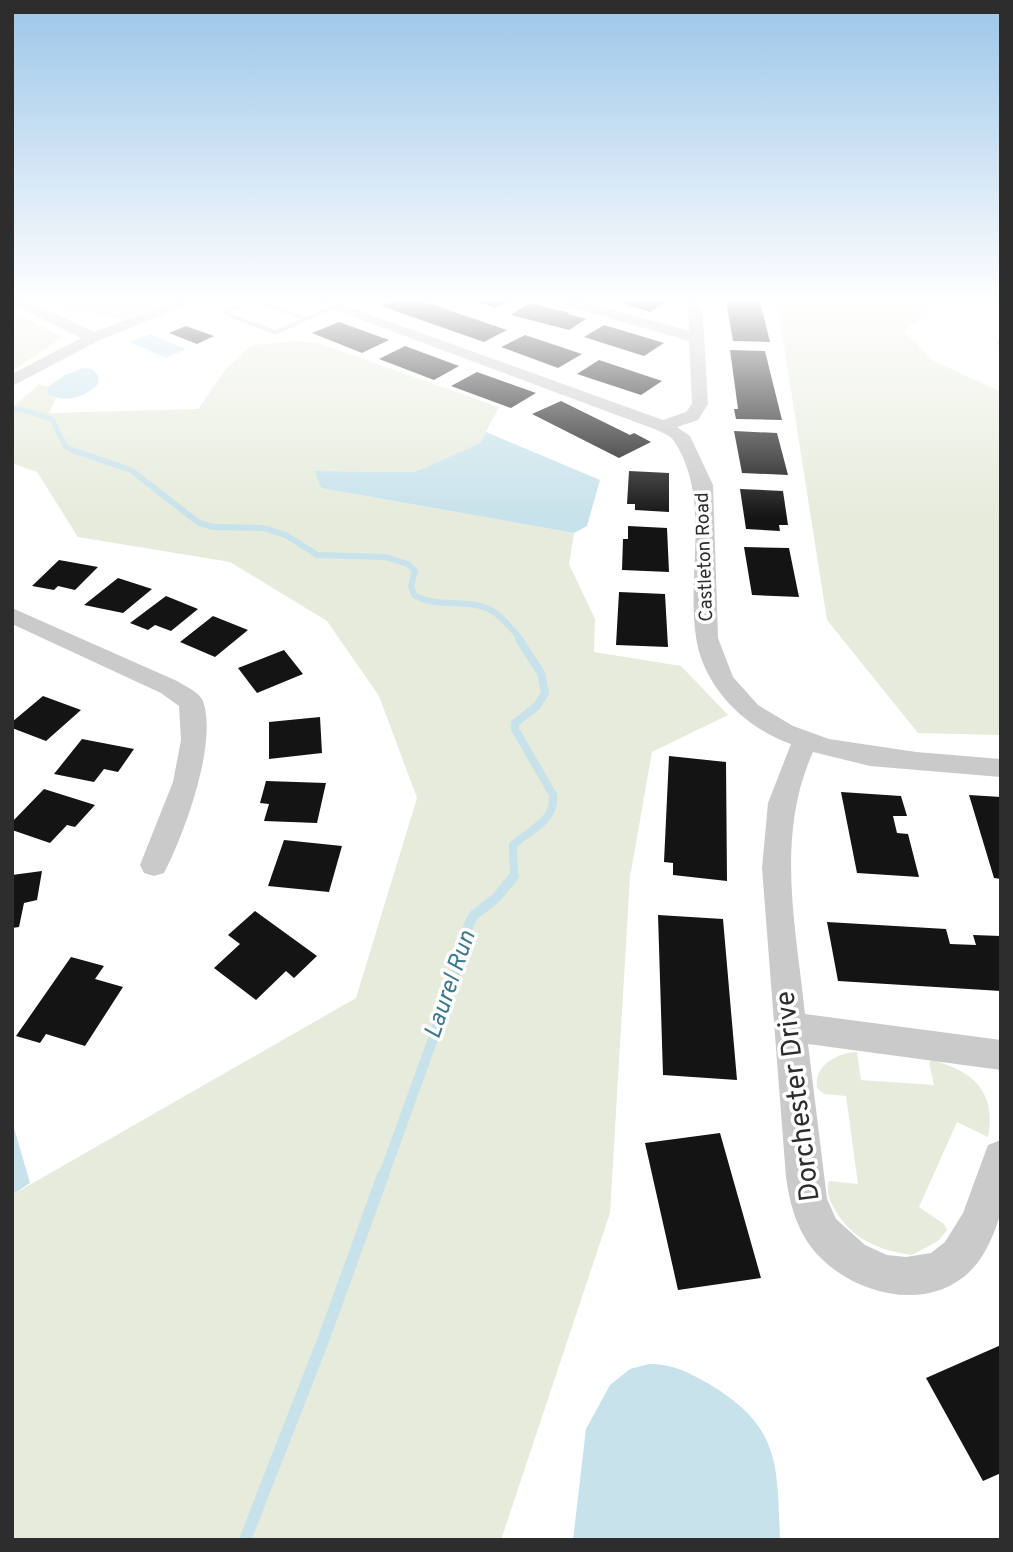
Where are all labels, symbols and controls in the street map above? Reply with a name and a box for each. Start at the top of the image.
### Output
street label: Castleton Road [691,492,719,622]
water label: Laurel Run [419,927,483,1043]
street label: Dorchester Drive [768,989,830,1203]

